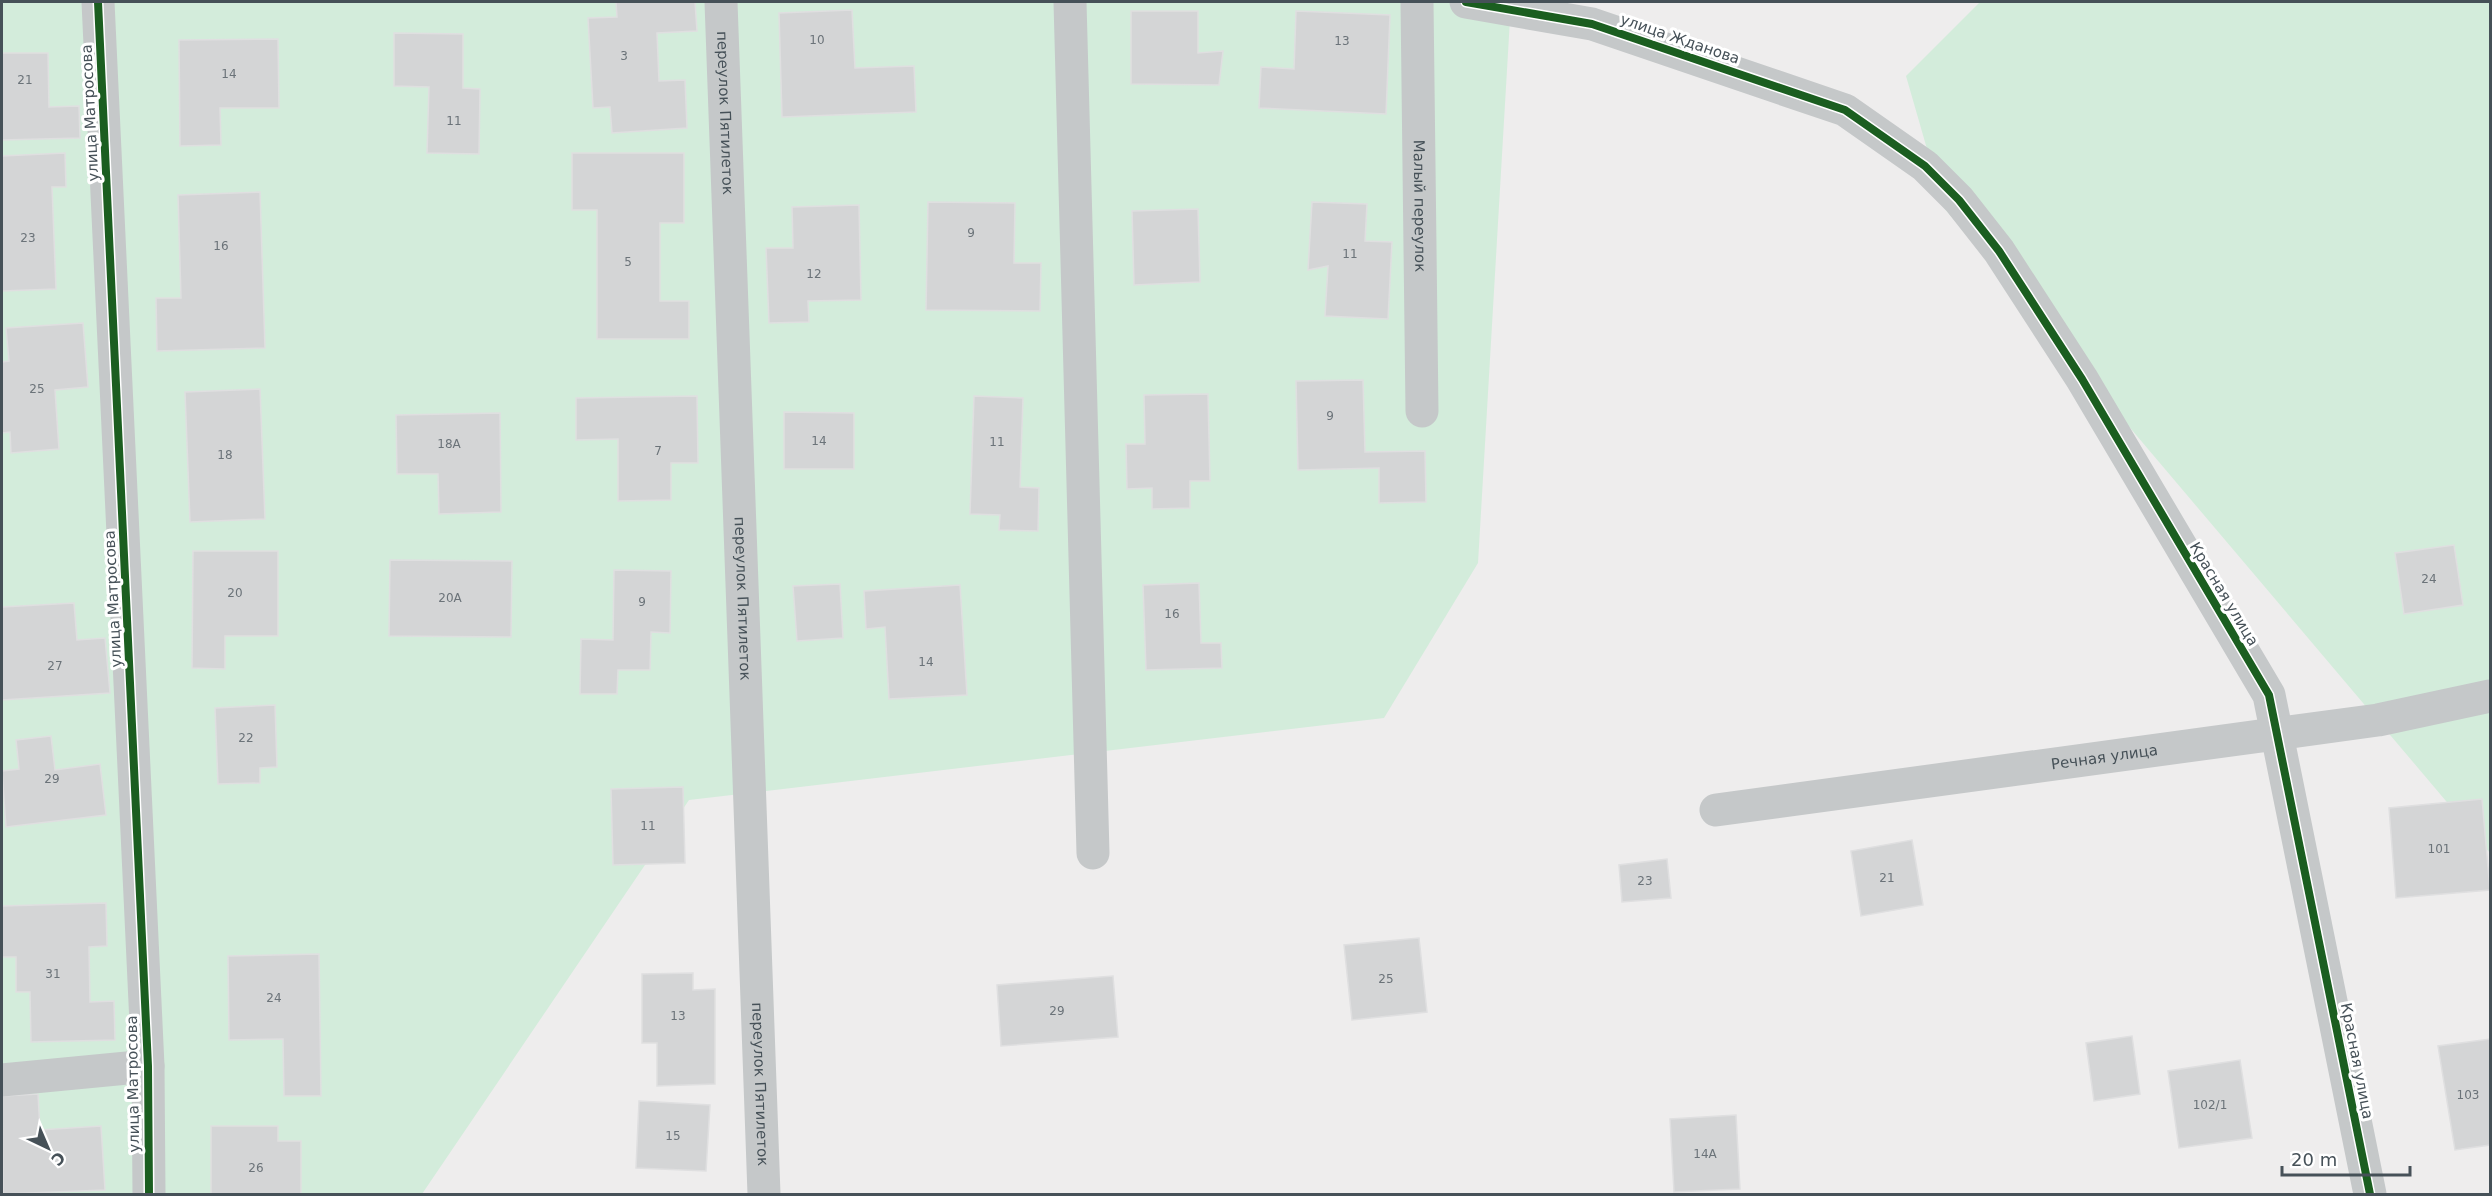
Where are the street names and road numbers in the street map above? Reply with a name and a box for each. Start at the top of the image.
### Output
street label: улица Жданова [1618,10,1742,68]
street label: переулок Пятилеток [713,31,737,195]
street label: улица Матросова [77,44,103,182]
street label: Малый переулок [1410,140,1429,272]
street label: переулок Пятилеток [731,516,754,681]
street label: улица Матросова [100,530,126,668]
street label: Красная улица [2186,539,2262,649]
street label: Речная улица [2050,741,2159,773]
street label: Красная улица [2337,1001,2377,1121]
street label: переулок Пятилеток [748,1002,772,1167]
street label: улица Матросова [123,1015,143,1153]

